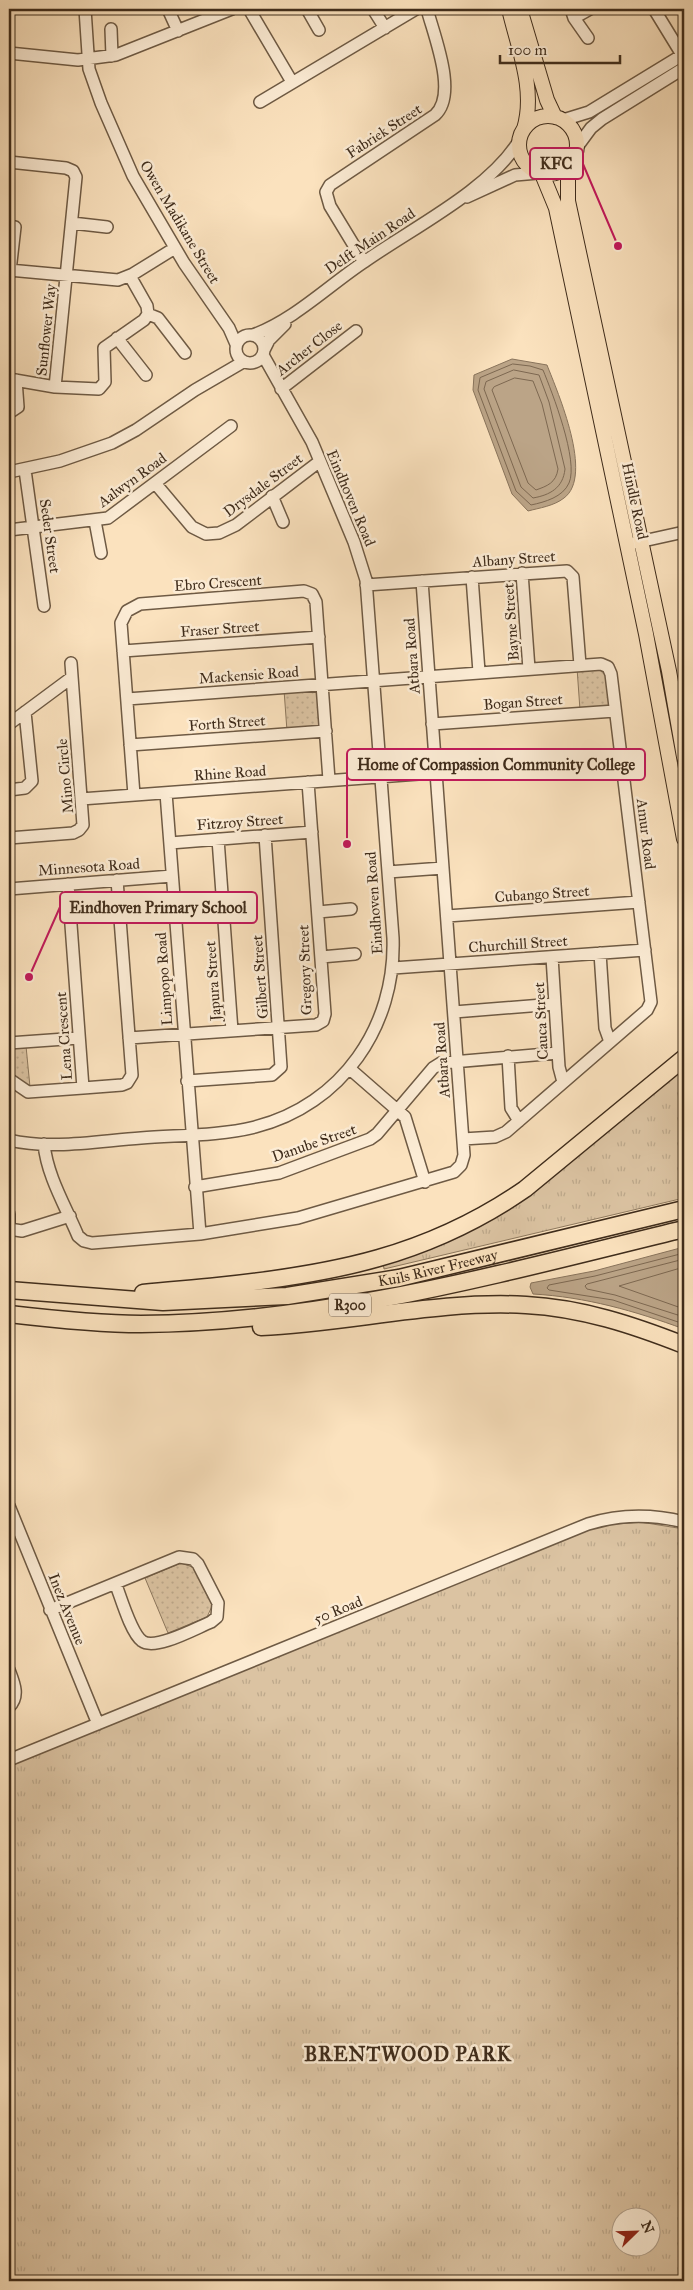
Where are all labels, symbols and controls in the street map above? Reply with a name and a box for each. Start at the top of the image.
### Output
scale bar [500,32,620,64]
text: 100 m [508,41,548,59]
street label: Fabriek Street [343,100,426,162]
callout: KFC [530,148,583,179]
text: KFC [540,154,572,173]
street label: Owen Madikane Street [136,157,224,287]
street label: Delft Main Road [321,204,419,278]
street label: Sunflower Way [32,282,60,377]
street label: Archer Close [272,317,346,380]
street label: Eindhoven Road [323,447,380,549]
street label: Aalwyn Road [93,449,170,512]
street label: Drysdale Street [220,449,307,521]
street label: Hindle Road [618,461,652,542]
street label: Seder Street [36,498,64,575]
street label: Albany Street [471,547,557,571]
street label: Ebro Crescent [174,571,263,595]
street label: Bayne Street [499,582,523,662]
street label: Fraser Street [180,617,261,641]
street label: Atbara Road [400,617,424,696]
street label: Mackensie Road [198,662,300,687]
street label: Bogan Street [483,690,564,714]
street label: Forth Street [188,711,267,735]
street label: Mino Circle [53,738,77,814]
callout: Home of Compassion Community College [347,749,645,780]
text: Home of Compassion Community College [357,755,635,775]
street label: Rhine Road [193,761,267,785]
street label: Amur Road [633,796,659,871]
street label: Fitzroy Street [196,810,285,834]
street label: Eindhoven Road [361,851,387,955]
street label: Minnesota Road [37,854,141,880]
street label: Cubango Street [494,882,591,906]
callout: Eindhoven Primary School [60,892,257,923]
text: Eindhoven Primary School [69,898,248,918]
street label: Gregory Street [294,924,316,1016]
street label: Limpopo Road [152,931,176,1026]
street label: Churchill Street [468,932,569,956]
street label: Gilbert Street [248,934,272,1020]
street label: Japura Street [201,940,226,1024]
street label: Cauca Street [530,981,552,1060]
street label: Lena Crescent [52,991,76,1081]
street label: Atbara Road [430,1021,454,1100]
street label: Danube Street [269,1120,359,1166]
street label: Kuils River Freeway [377,1245,500,1290]
road number: R300 [329,1294,371,1316]
street label: Inez Avenue [44,1570,90,1648]
street label: 50 Road [311,1592,365,1628]
district label: BRENTWOOD PARK [304,2042,512,2066]
north arrow [610,2208,660,2258]
text: N [637,2218,658,2236]

